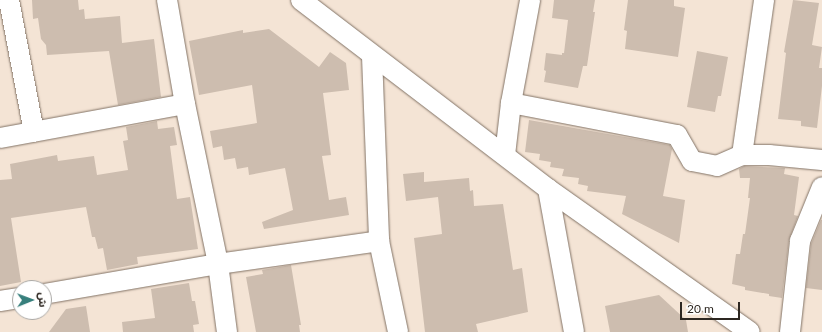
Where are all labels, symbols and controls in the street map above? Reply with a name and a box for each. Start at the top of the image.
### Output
north arrow [12,280,52,320]
text: ش [37,292,50,307]
scale bar [682,294,742,320]
text: 20 m [687,301,714,316]

